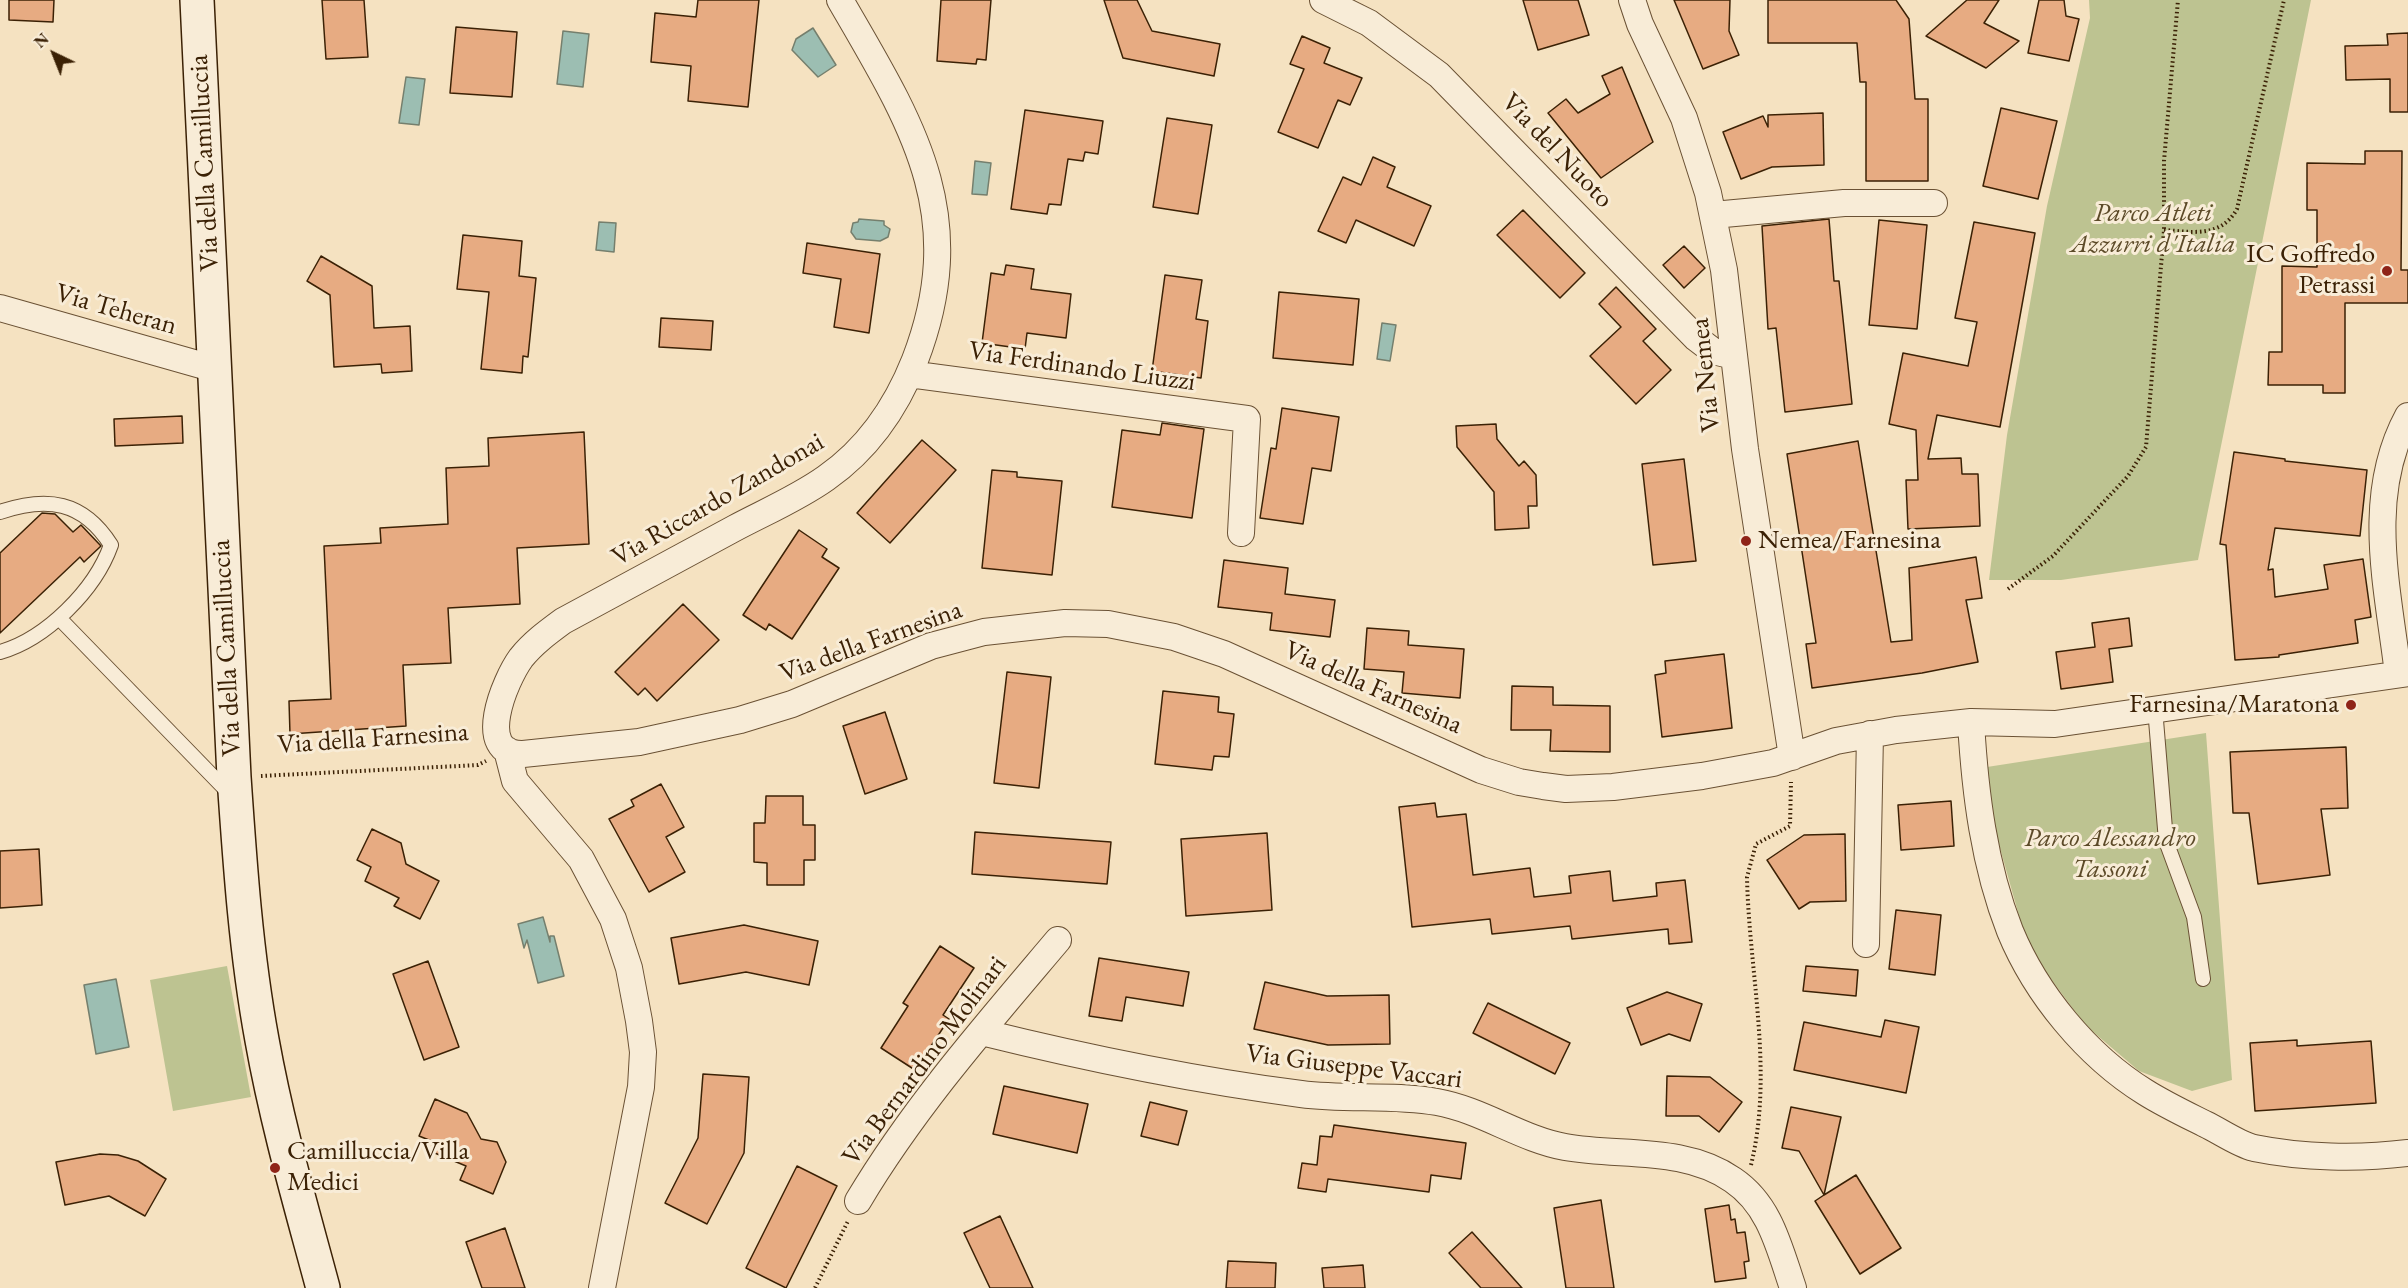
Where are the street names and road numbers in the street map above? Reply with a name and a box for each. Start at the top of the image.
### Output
street label: Via della Camilluccia [183,54,227,272]
street label: Via del Nuoto [1494,87,1620,215]
street label: Via Teheran [52,277,180,343]
street label: Via Nemea [1684,316,1728,434]
street label: Via Ferdinando Liuzzi [967,335,1197,399]
street label: Via Riccardo Zandonai [606,426,830,574]
street label: Via della Camilluccia [205,539,249,757]
street label: Via della Farnesina [775,594,967,690]
street label: Via della Farnesina [1279,634,1467,742]
street label: Via della Farnesina [276,716,470,762]
street label: Via Bernardino Molinari [836,950,1014,1172]
street label: Via Giuseppe Vaccari [1244,1038,1464,1096]

